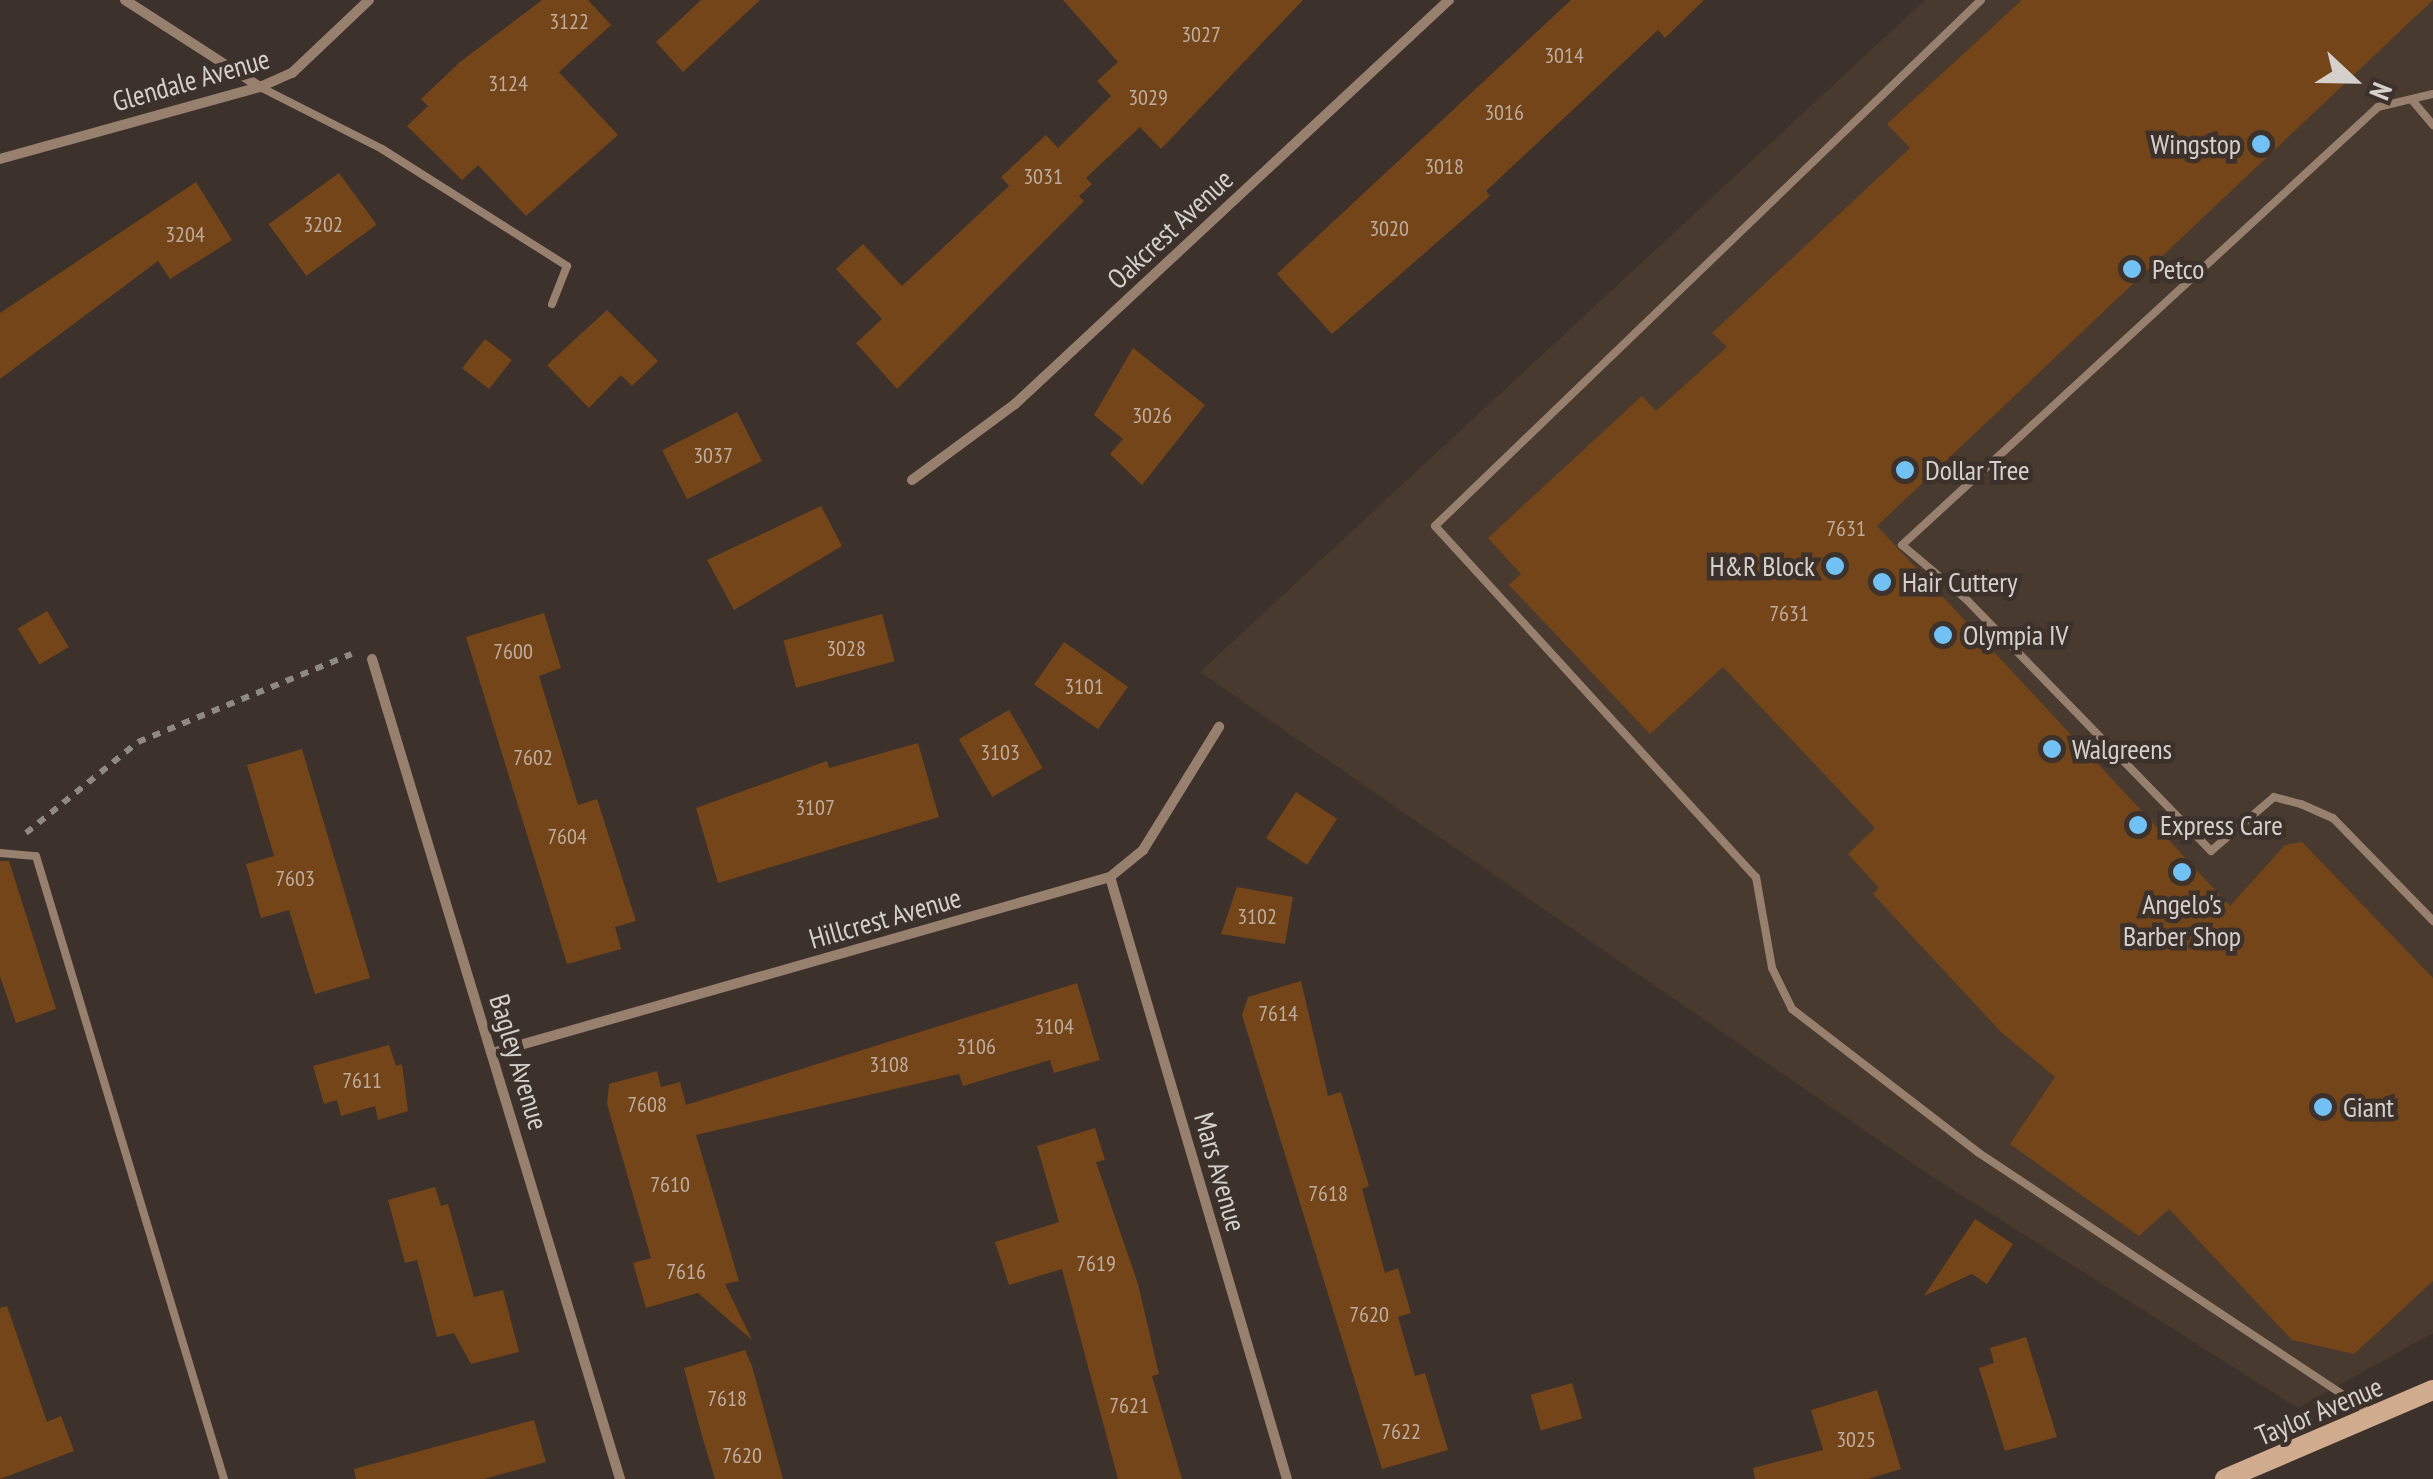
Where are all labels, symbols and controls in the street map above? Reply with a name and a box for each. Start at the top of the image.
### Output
house number: 3122 [549,9,589,35]
house number: 3027 [1181,22,1221,48]
north arrow [2303,30,2403,130]
street label: Glendale Avenue [108,41,274,119]
house number: 3014 [1544,43,1584,69]
house number: 3124 [488,71,528,97]
text: N [2361,77,2401,105]
house number: 3029 [1128,85,1168,111]
house number: 3016 [1484,100,1524,126]
place label: Wingstop [2151,127,2241,161]
marker: Wingstop [2250,133,2272,155]
house number: 3018 [1424,154,1464,180]
street label: Oakcrest Avenue [1100,162,1240,296]
house number: 3031 [1023,164,1063,190]
house number: 3202 [303,212,343,238]
house number: 3020 [1369,216,1409,242]
house number: 3204 [165,222,205,248]
place label: Petco [2152,252,2204,286]
marker: Petco [2121,258,2143,280]
house number: 3026 [1132,403,1172,429]
house number: 3037 [693,443,733,469]
place label: Dollar Tree [1925,453,2030,487]
marker: Dollar Tree [1894,459,1916,481]
house number: 7631 [1826,516,1866,542]
place label: H&R Block [1710,549,1815,583]
marker: H&R Block [1824,555,1846,577]
place label: Hair Cuttery [1902,565,2017,599]
marker: Hair Cuttery [1871,571,1893,593]
house number: 7631 [1769,601,1809,627]
place label: Olympia IV [1963,618,2069,652]
marker: Olympia IV [1932,624,1954,646]
house number: 3028 [826,636,866,662]
house number: 7600 [493,639,533,665]
house number: 3101 [1064,674,1104,700]
place label: Walgreens [2072,732,2172,766]
marker: Walgreens [2041,738,2063,760]
house number: 3103 [980,740,1020,766]
house number: 7602 [513,745,553,771]
house number: 3107 [795,795,835,821]
place label: Express Care [2160,808,2283,842]
marker: Express Care [2125,812,2151,838]
house number: 7604 [547,824,587,850]
marker: Angelo's Barber Shop [2171,861,2193,883]
house number: 7603 [275,866,315,892]
street label: Hillcrest Avenue [805,880,965,956]
place label: Angelo's Barber Shop [2123,887,2241,953]
house number: 3102 [1237,904,1277,930]
street label: Bagley Avenue [482,989,556,1135]
house number: 7614 [1258,1001,1298,1027]
house number: 3104 [1034,1014,1074,1040]
house number: 3106 [956,1034,996,1060]
house number: 3108 [869,1052,909,1078]
house number: 7611 [342,1068,382,1094]
place label: Giant [2343,1090,2394,1124]
house number: 7608 [627,1092,667,1118]
marker: Giant [2312,1096,2334,1118]
street label: Mars Avenue [1187,1108,1253,1236]
house number: 7610 [650,1172,690,1198]
house number: 7618 [1308,1181,1348,1207]
house number: 7619 [1076,1251,1116,1277]
house number: 7616 [666,1259,706,1285]
house number: 7620 [1349,1302,1389,1328]
street label: Taylor Avenue [2250,1369,2388,1453]
house number: 7618 [707,1386,747,1412]
house number: 7621 [1109,1393,1149,1419]
house number: 7622 [1381,1419,1421,1445]
house number: 3025 [1836,1427,1876,1453]
house number: 7620 [722,1443,762,1469]

